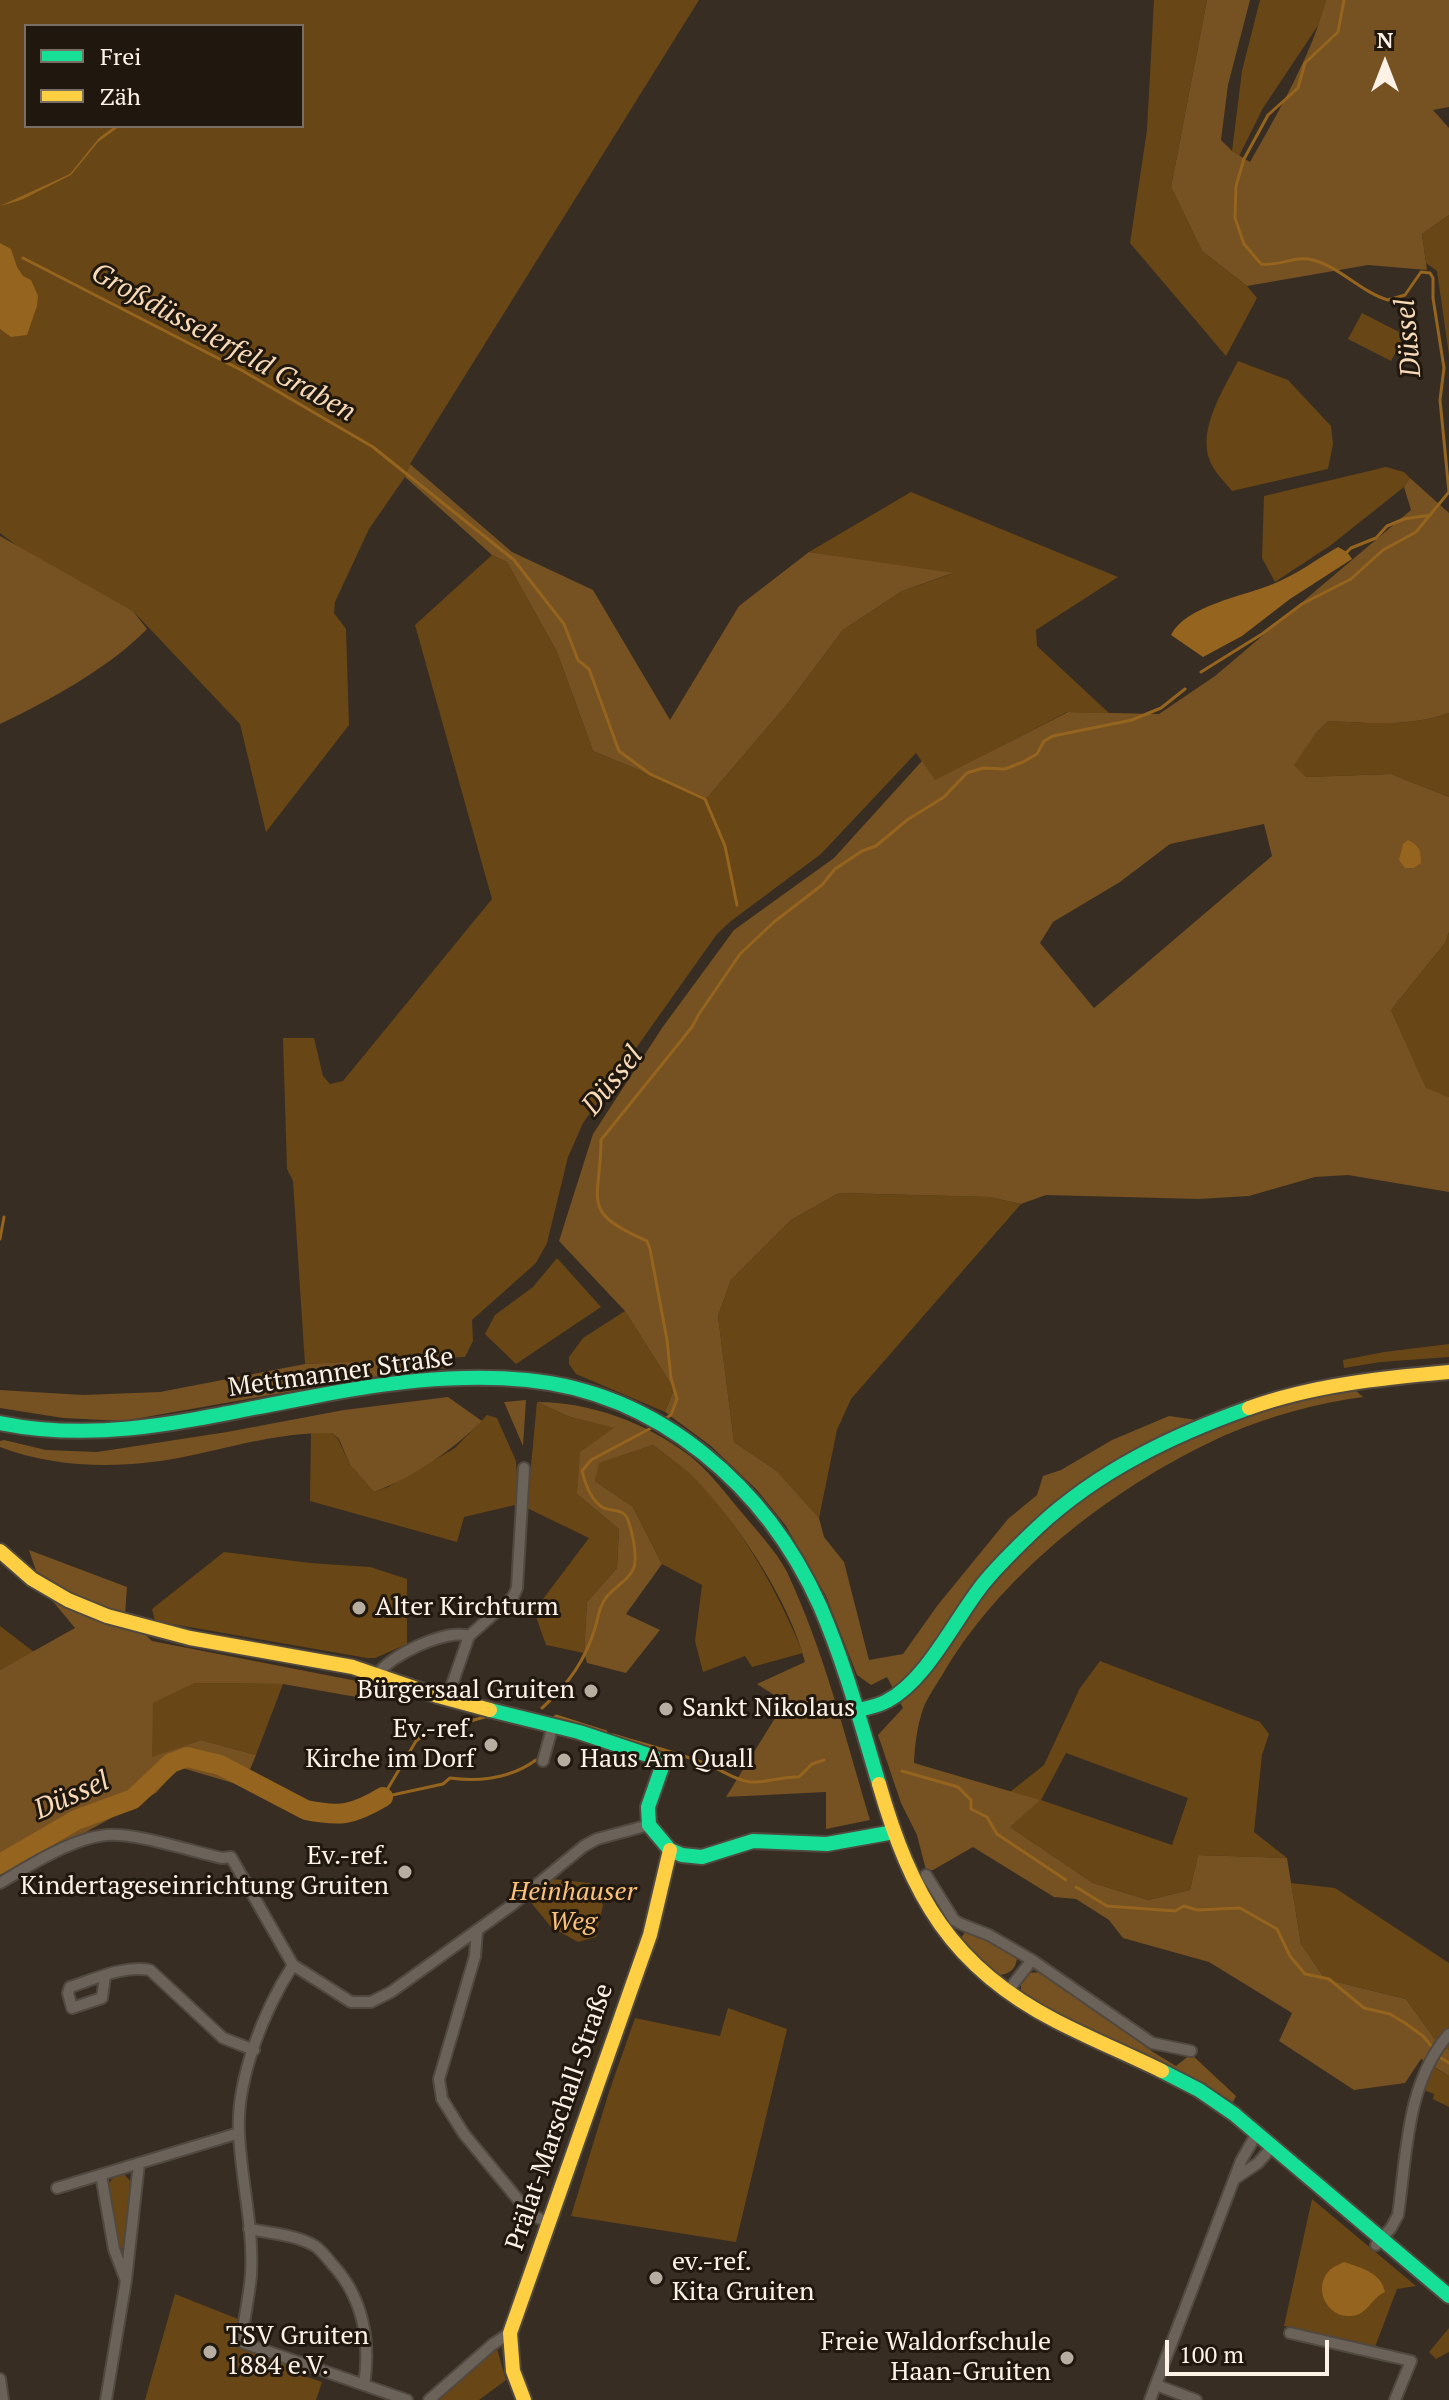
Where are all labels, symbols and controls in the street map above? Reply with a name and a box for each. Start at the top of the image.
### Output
legend [24,24,304,128]
north arrow [1345,24,1425,104]
text: N [1377,25,1393,54]
text: Frei [100,40,142,72]
text: Zäh [100,80,141,112]
water label: Großdüsselerfeld Graben [85,256,361,430]
water label: Düssel [1389,297,1429,379]
water label: Düssel [575,1040,651,1122]
street label: Mettmanner Straße [226,1342,456,1404]
place label: Alter Kirchturm [375,1592,559,1624]
marker: Alter Kirchturm [350,1599,368,1617]
place label: Bürgersaal Gruiten [357,1675,575,1707]
marker: Bürgersaal Gruiten [582,1682,600,1700]
place label: Sankt Nikolaus [682,1693,855,1725]
marker: Sankt Nikolaus [657,1700,675,1718]
place label: Ev.-ref. Kirche im Dorf [305,1714,475,1776]
marker: Ev.-ref. Kirche im Dorf [482,1736,500,1754]
place label: Haus Am Quall [580,1744,754,1776]
marker: Haus Am Quall [555,1751,573,1769]
water label: Düssel [29,1765,115,1827]
place label: Ev.-ref. Kindertageseinrichtung Gruiten [20,1841,389,1902]
marker: Ev.-ref. Kindertageseinrichtung Gruiten [396,1863,414,1881]
park label: Heinhauser Weg [510,1877,636,1938]
street label: Prälat-Marschall-Straße [500,1980,620,2254]
place label: ev.-ref. Kita Gruiten [672,2247,815,2308]
marker: ev.-ref. Kita Gruiten [647,2269,665,2287]
place label: TSV Gruiten 1884 e.V. [226,2321,369,2382]
scale bar [1169,2324,1333,2374]
place label: Freie Waldorfschule Haan-Gruiten [821,2327,1051,2388]
text: 100 m [1179,2338,1244,2370]
marker: TSV Gruiten 1884 e.V. [201,2343,219,2361]
marker: Freie Waldorfschule Haan-Gruiten [1058,2349,1076,2367]

